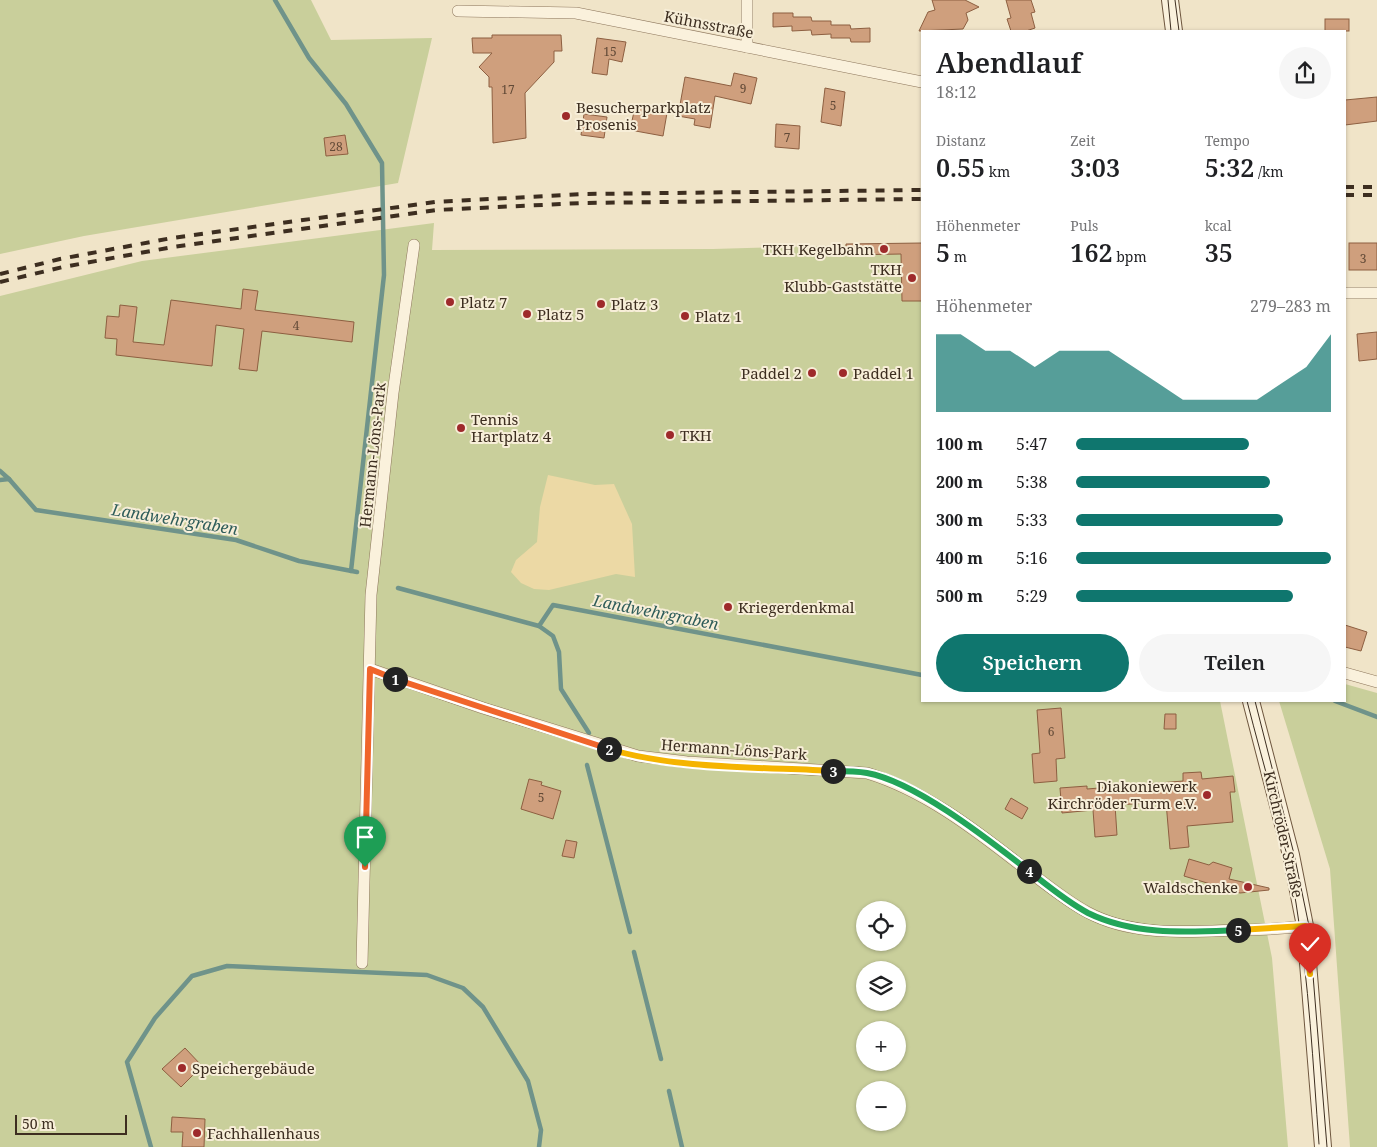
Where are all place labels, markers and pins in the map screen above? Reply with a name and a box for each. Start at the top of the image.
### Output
place label: Besucherparkplatz Prosenis [576,97,711,134]
marker: Besucherparkplatz Prosenis [560,110,572,122]
place label: TKH Kegelbahn [763,239,874,259]
marker: TKH Kegelbahn [878,243,890,255]
place label: TKH Klubb-Gaststätte [784,259,902,296]
marker: TKH Klubb-Gaststätte [906,272,918,284]
place label: Platz 7 [460,292,507,312]
place label: Platz 3 [611,294,658,314]
marker: Platz 7 [444,296,456,308]
marker: Platz 3 [595,298,607,310]
place label: Platz 5 [537,304,584,324]
place label: Platz 1 [695,306,742,326]
marker: Platz 5 [521,308,533,320]
marker: Platz 1 [679,310,691,322]
place label: Paddel 2 [741,363,802,383]
place label: Paddel 1 [853,363,914,383]
marker: Paddel 2 [806,367,818,379]
marker: Paddel 1 [837,367,849,379]
place label: Tennis Hartplatz 4 [471,409,552,446]
marker: Tennis Hartplatz 4 [455,422,467,434]
place label: TKH [680,425,712,445]
marker: TKH [664,429,676,441]
place label: Kriegerdenkmal [738,597,855,617]
marker: Kriegerdenkmal [722,601,734,613]
pin: 1 [382,666,408,692]
pin: 2 [596,736,622,762]
pin: 3 [820,758,846,784]
place label: Diakoniewerk Kirchröder Turm e.V. [1048,776,1197,813]
marker: Diakoniewerk Kirchröder Turm e.V. [1201,789,1213,801]
pin [344,816,386,867]
pin: 4 [1016,858,1042,884]
place label: Waldschenke [1143,877,1238,897]
marker: Waldschenke [1242,881,1254,893]
pin: 5 [1226,918,1250,942]
pin [1289,923,1331,974]
place label: Speichergebäude [192,1058,315,1078]
marker: Speichergebäude [176,1062,188,1074]
place label: Fachhallenhaus [207,1123,320,1143]
marker: Fachhallenhaus [191,1127,203,1139]

